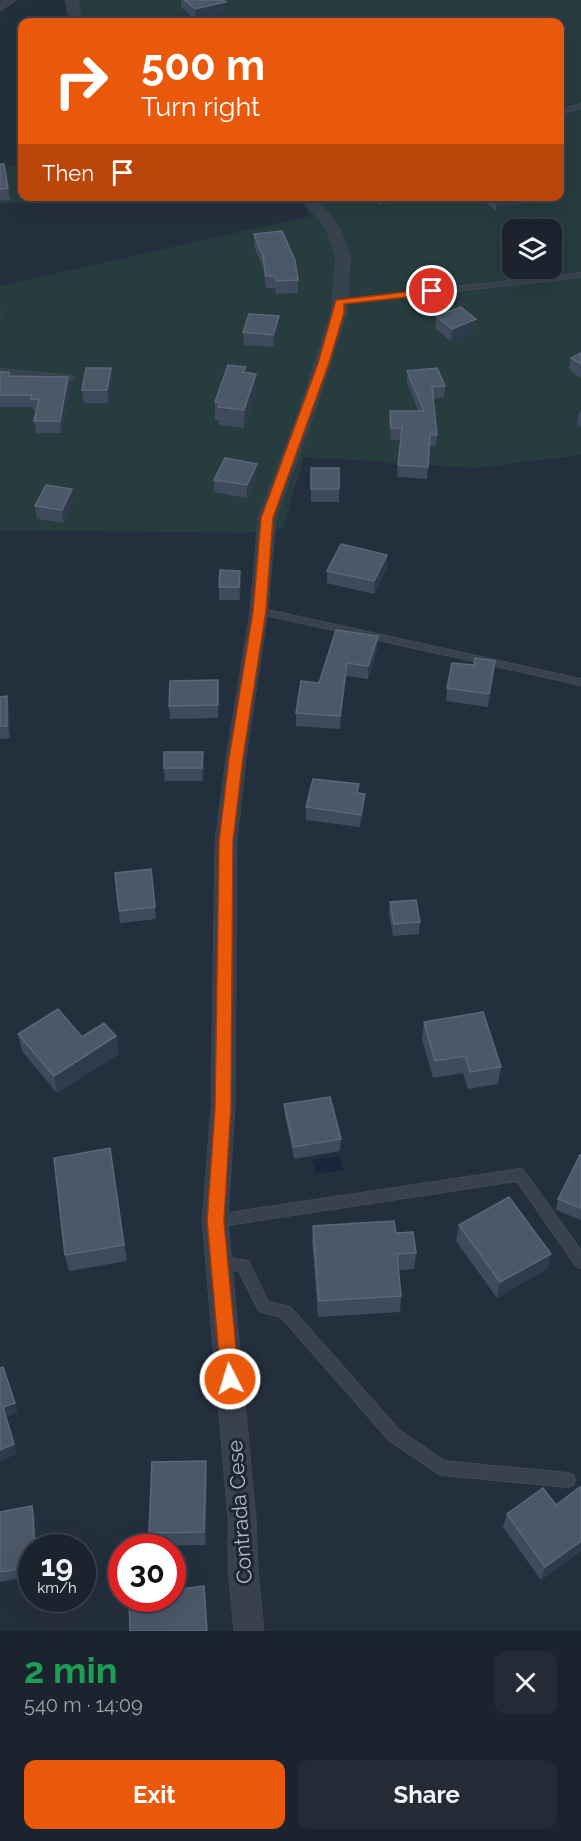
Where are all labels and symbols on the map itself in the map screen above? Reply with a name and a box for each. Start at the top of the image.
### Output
pin [406,265,457,316]
position arrow [198,1347,262,1411]
street label: Contrada Cese [222,1439,257,1585]
speed limit sign: 30 [108,1534,186,1612]

